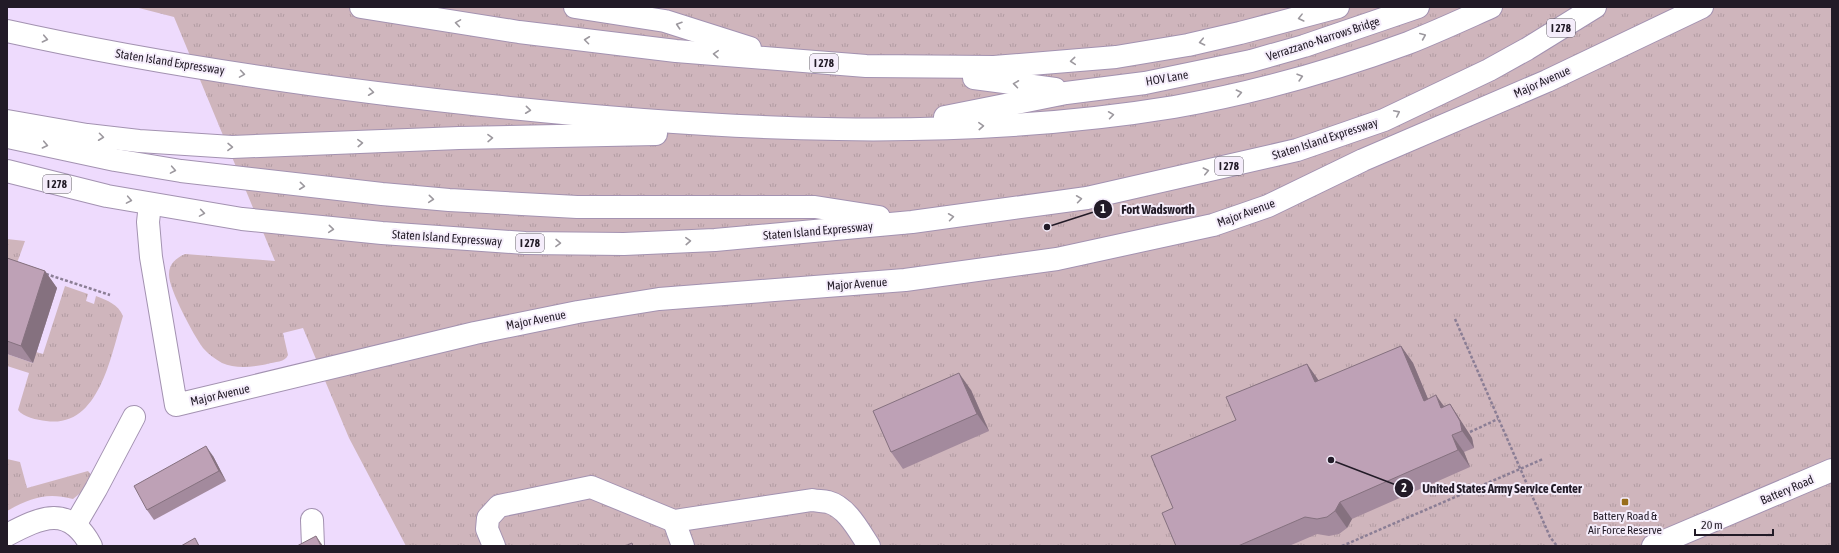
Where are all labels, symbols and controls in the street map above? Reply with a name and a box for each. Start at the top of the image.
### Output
one-way arrow [1298,13,1304,21]
street label: Verrazzano-Narrows Bridge [1265,14,1381,64]
one-way arrow [455,19,461,28]
road number: I 278 [1547,19,1575,37]
one-way arrow [676,21,683,30]
one-way arrow [1419,33,1427,41]
one-way arrow [42,35,48,43]
one-way arrow [584,36,590,45]
one-way arrow [1199,37,1205,45]
street label: Staten Island Expressway [114,46,226,78]
one-way arrow [713,49,719,58]
road number: I 278 [810,54,838,72]
one-way arrow [1070,56,1076,65]
street label: Major Avenue [1512,63,1572,101]
street label: HOV Lane [1145,67,1189,89]
one-way arrow [239,69,245,78]
one-way arrow [1296,73,1303,82]
one-way arrow [1013,80,1019,89]
one-way arrow [368,87,374,96]
one-way arrow [1236,89,1242,97]
one-way arrow [525,105,531,114]
one-way arrow [1393,110,1401,118]
one-way arrow [1108,111,1114,120]
street label: Staten Island Expressway [1270,115,1380,163]
one-way arrow [978,122,984,131]
one-way arrow [98,132,104,141]
one-way arrow [487,134,493,142]
one-way arrow [357,139,363,147]
one-way arrow [42,140,48,148]
one-way arrow [227,143,233,151]
road number: I 278 [1215,157,1243,175]
one-way arrow [170,165,176,174]
one-way arrow [1203,167,1210,175]
road number: I 278 [43,175,71,193]
one-way arrow [299,181,305,190]
one-way arrow [428,194,434,203]
one-way arrow [125,195,132,204]
one-way arrow [1076,195,1083,204]
street label: Major Avenue [1215,196,1277,230]
callout: Fort Wadsworth [1093,197,1202,222]
text: 1 [1100,202,1106,216]
text: Fort Wadsworth [1121,202,1195,217]
one-way arrow [199,208,205,217]
one-way arrow [948,213,954,222]
street label: Staten Island Expressway [762,219,874,243]
one-way arrow [328,224,334,233]
street label: Staten Island Expressway [392,227,503,249]
road number: I 278 [516,234,544,252]
one-way arrow [685,237,691,245]
one-way arrow [555,239,561,247]
street label: Major Avenue [826,275,888,293]
street label: Major Avenue [505,307,567,333]
street label: Major Avenue [189,381,251,409]
street label: Battery Road [1758,473,1816,507]
callout: United States Army Service Center [1394,476,1589,501]
text: 2 [1401,481,1407,495]
text: United States Army Service Center [1422,481,1583,496]
marker: Battery Road & Air Force Reserve [1620,497,1630,507]
place label: Battery Road & Air Force Reserve [1588,509,1662,537]
scale bar [1695,511,1773,537]
text: 20 m [1701,518,1723,532]

